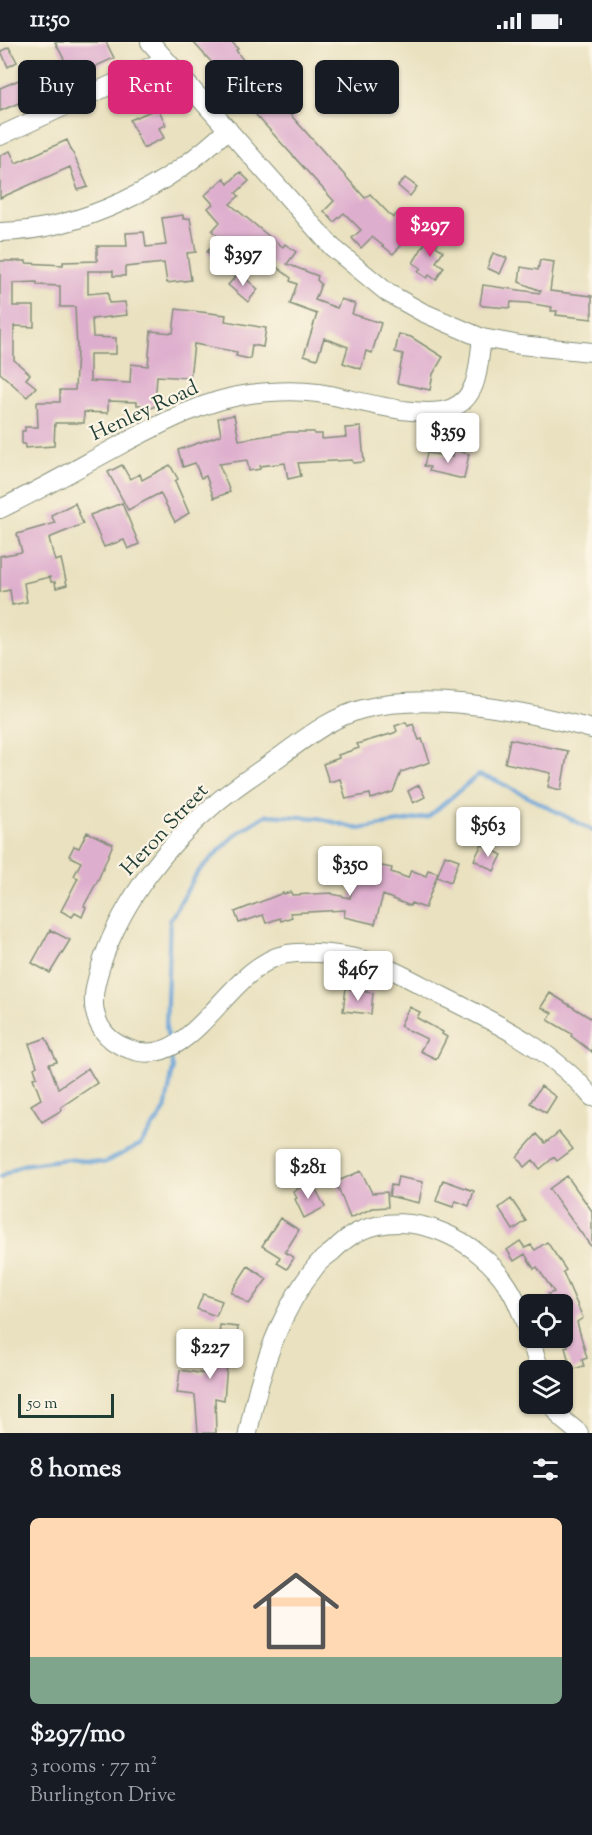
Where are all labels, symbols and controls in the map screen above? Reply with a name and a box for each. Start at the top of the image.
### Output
text: 11:50 [30,5,70,37]
chip: Buy [18,60,96,114]
chip: Rent [108,60,193,114]
chip: Filters [205,60,303,114]
chip: New [315,60,399,114]
pin: $297 [394,207,466,258]
text: $297 [410,212,450,241]
pin: $397 [207,236,279,287]
text: $397 [224,241,262,270]
street label: Henley Road [86,374,204,450]
pin: $359 [412,413,484,464]
text: $359 [430,418,466,447]
street label: Heron Street [115,777,216,883]
pin: $563 [452,807,524,858]
text: $563 [470,812,506,841]
pin: $350 [314,846,386,897]
text: $350 [332,851,368,880]
pin: $467 [322,951,394,1002]
text: $467 [338,956,378,985]
pin: $281 [272,1149,344,1200]
text: $281 [290,1154,326,1183]
map controls [519,1294,573,1414]
button: locate [519,1294,573,1348]
pin: $227 [174,1329,246,1380]
text: $227 [190,1334,230,1363]
button: layers [519,1360,573,1414]
scale bar [18,1391,114,1418]
text: 50 m [27,1393,58,1416]
text: 8 homes [30,1451,121,1488]
icon: filters [529,1453,562,1486]
icon: home [242,1557,350,1665]
text: $297/mo [30,1716,125,1753]
text: 3 rooms · 77 m² [30,1753,157,1782]
text: Burlington Drive [30,1782,176,1811]

